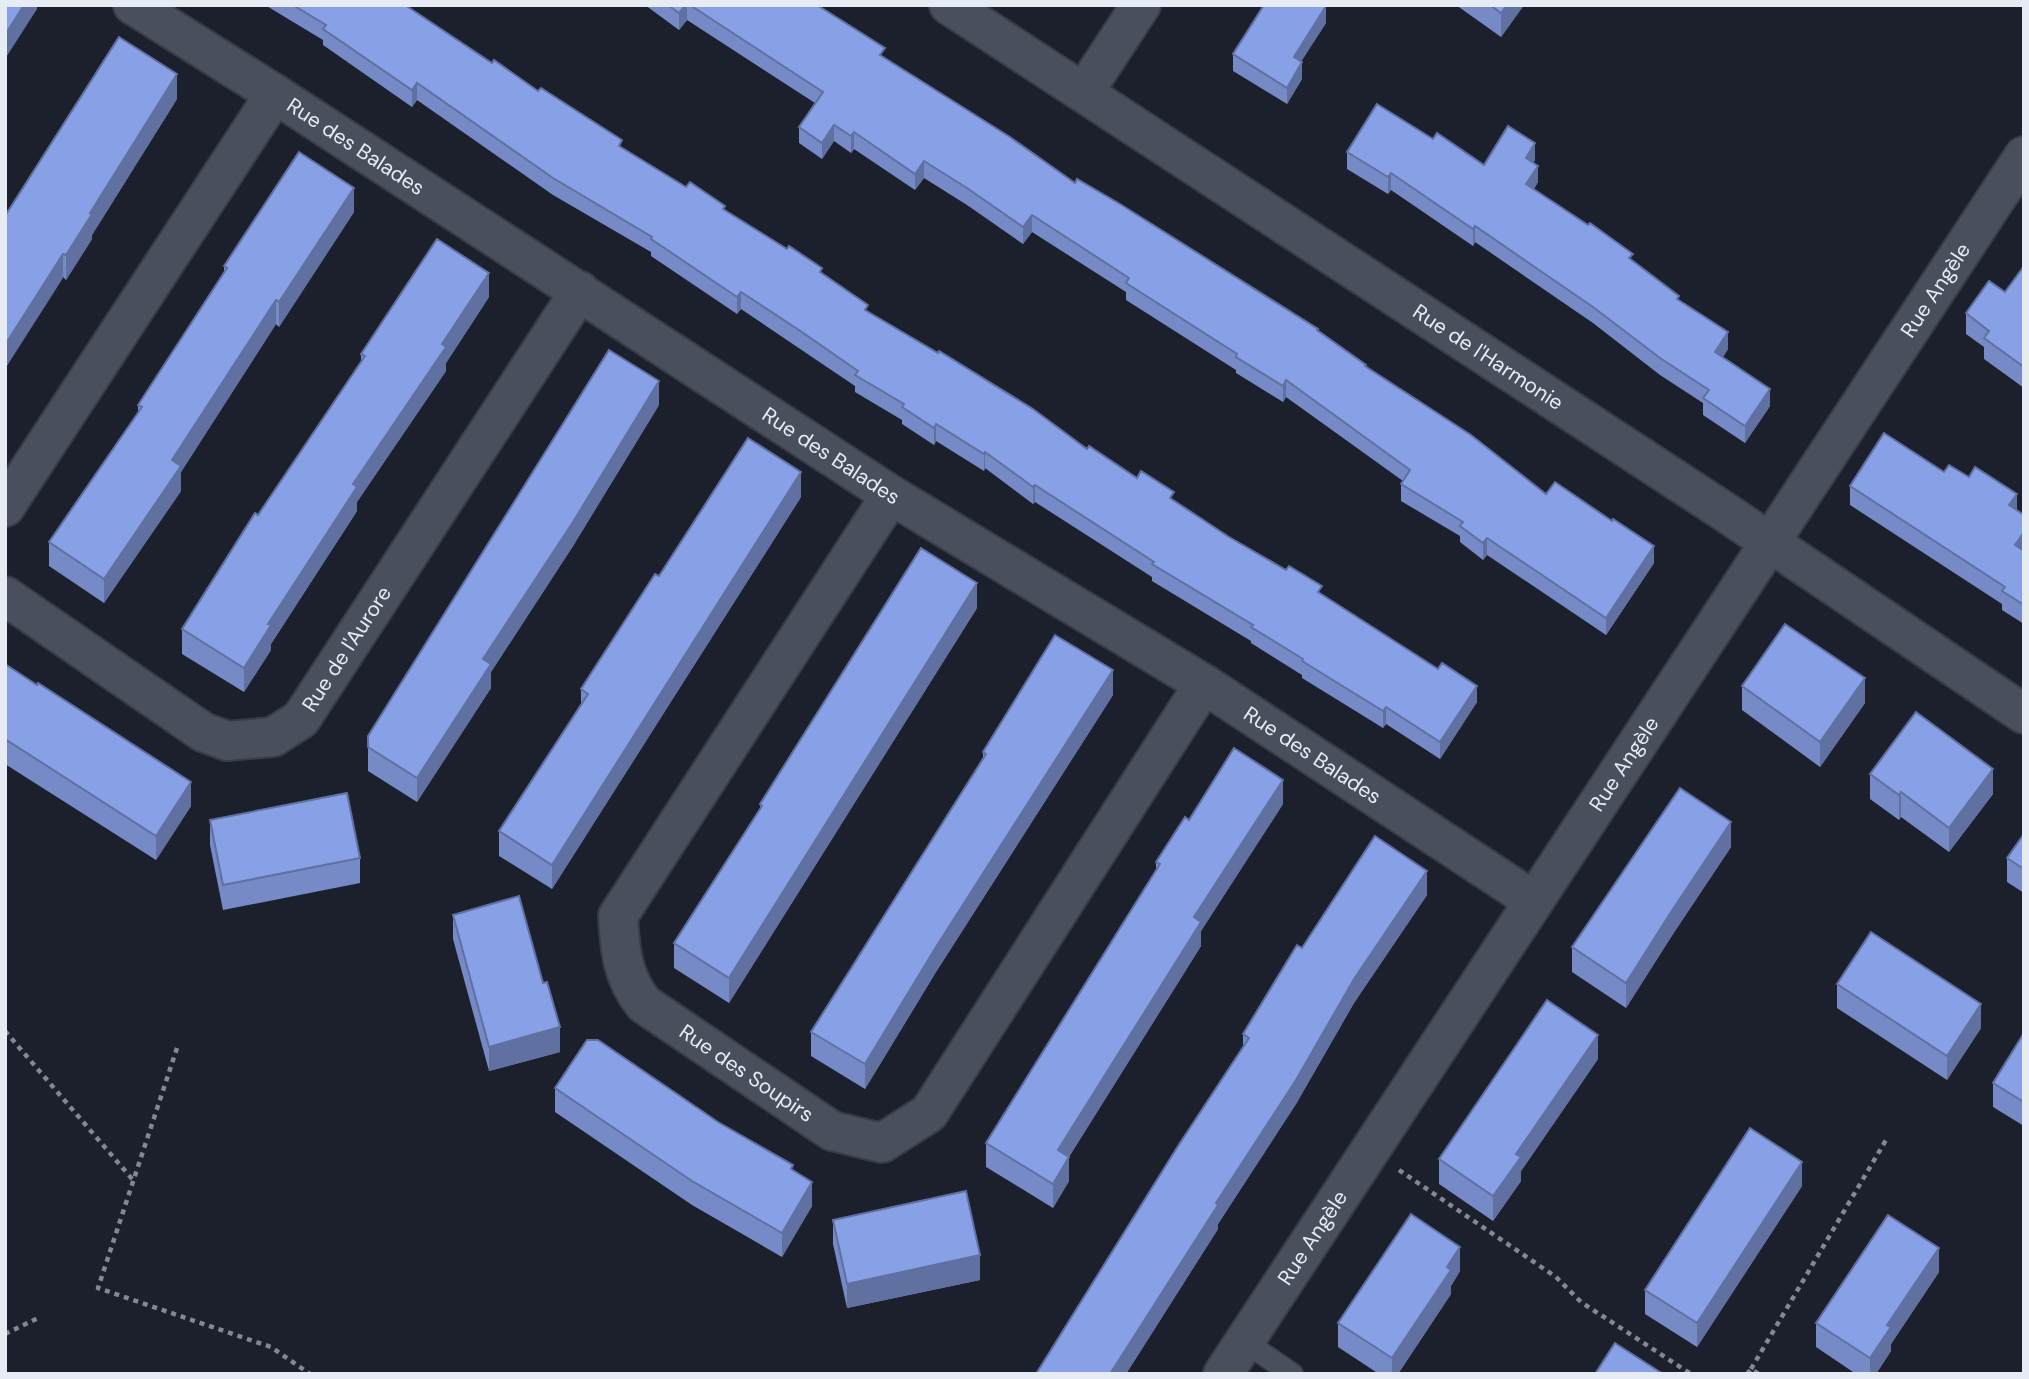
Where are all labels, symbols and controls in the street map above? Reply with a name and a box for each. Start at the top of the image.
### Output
street label: Rue des Balades [281,91,430,202]
street label: Rue Angèle [1894,237,1977,343]
street label: Rue de l'Harmonie [1407,298,1569,417]
street label: Rue des Balades [757,401,905,511]
street label: Rue de l'Aurore [296,581,398,717]
street label: Rue des Balades [1238,700,1387,811]
street label: Rue Angèle [1583,711,1665,817]
street label: Rue des Soupirs [674,1018,819,1129]
street label: Rue Angèle [1271,1185,1354,1291]

